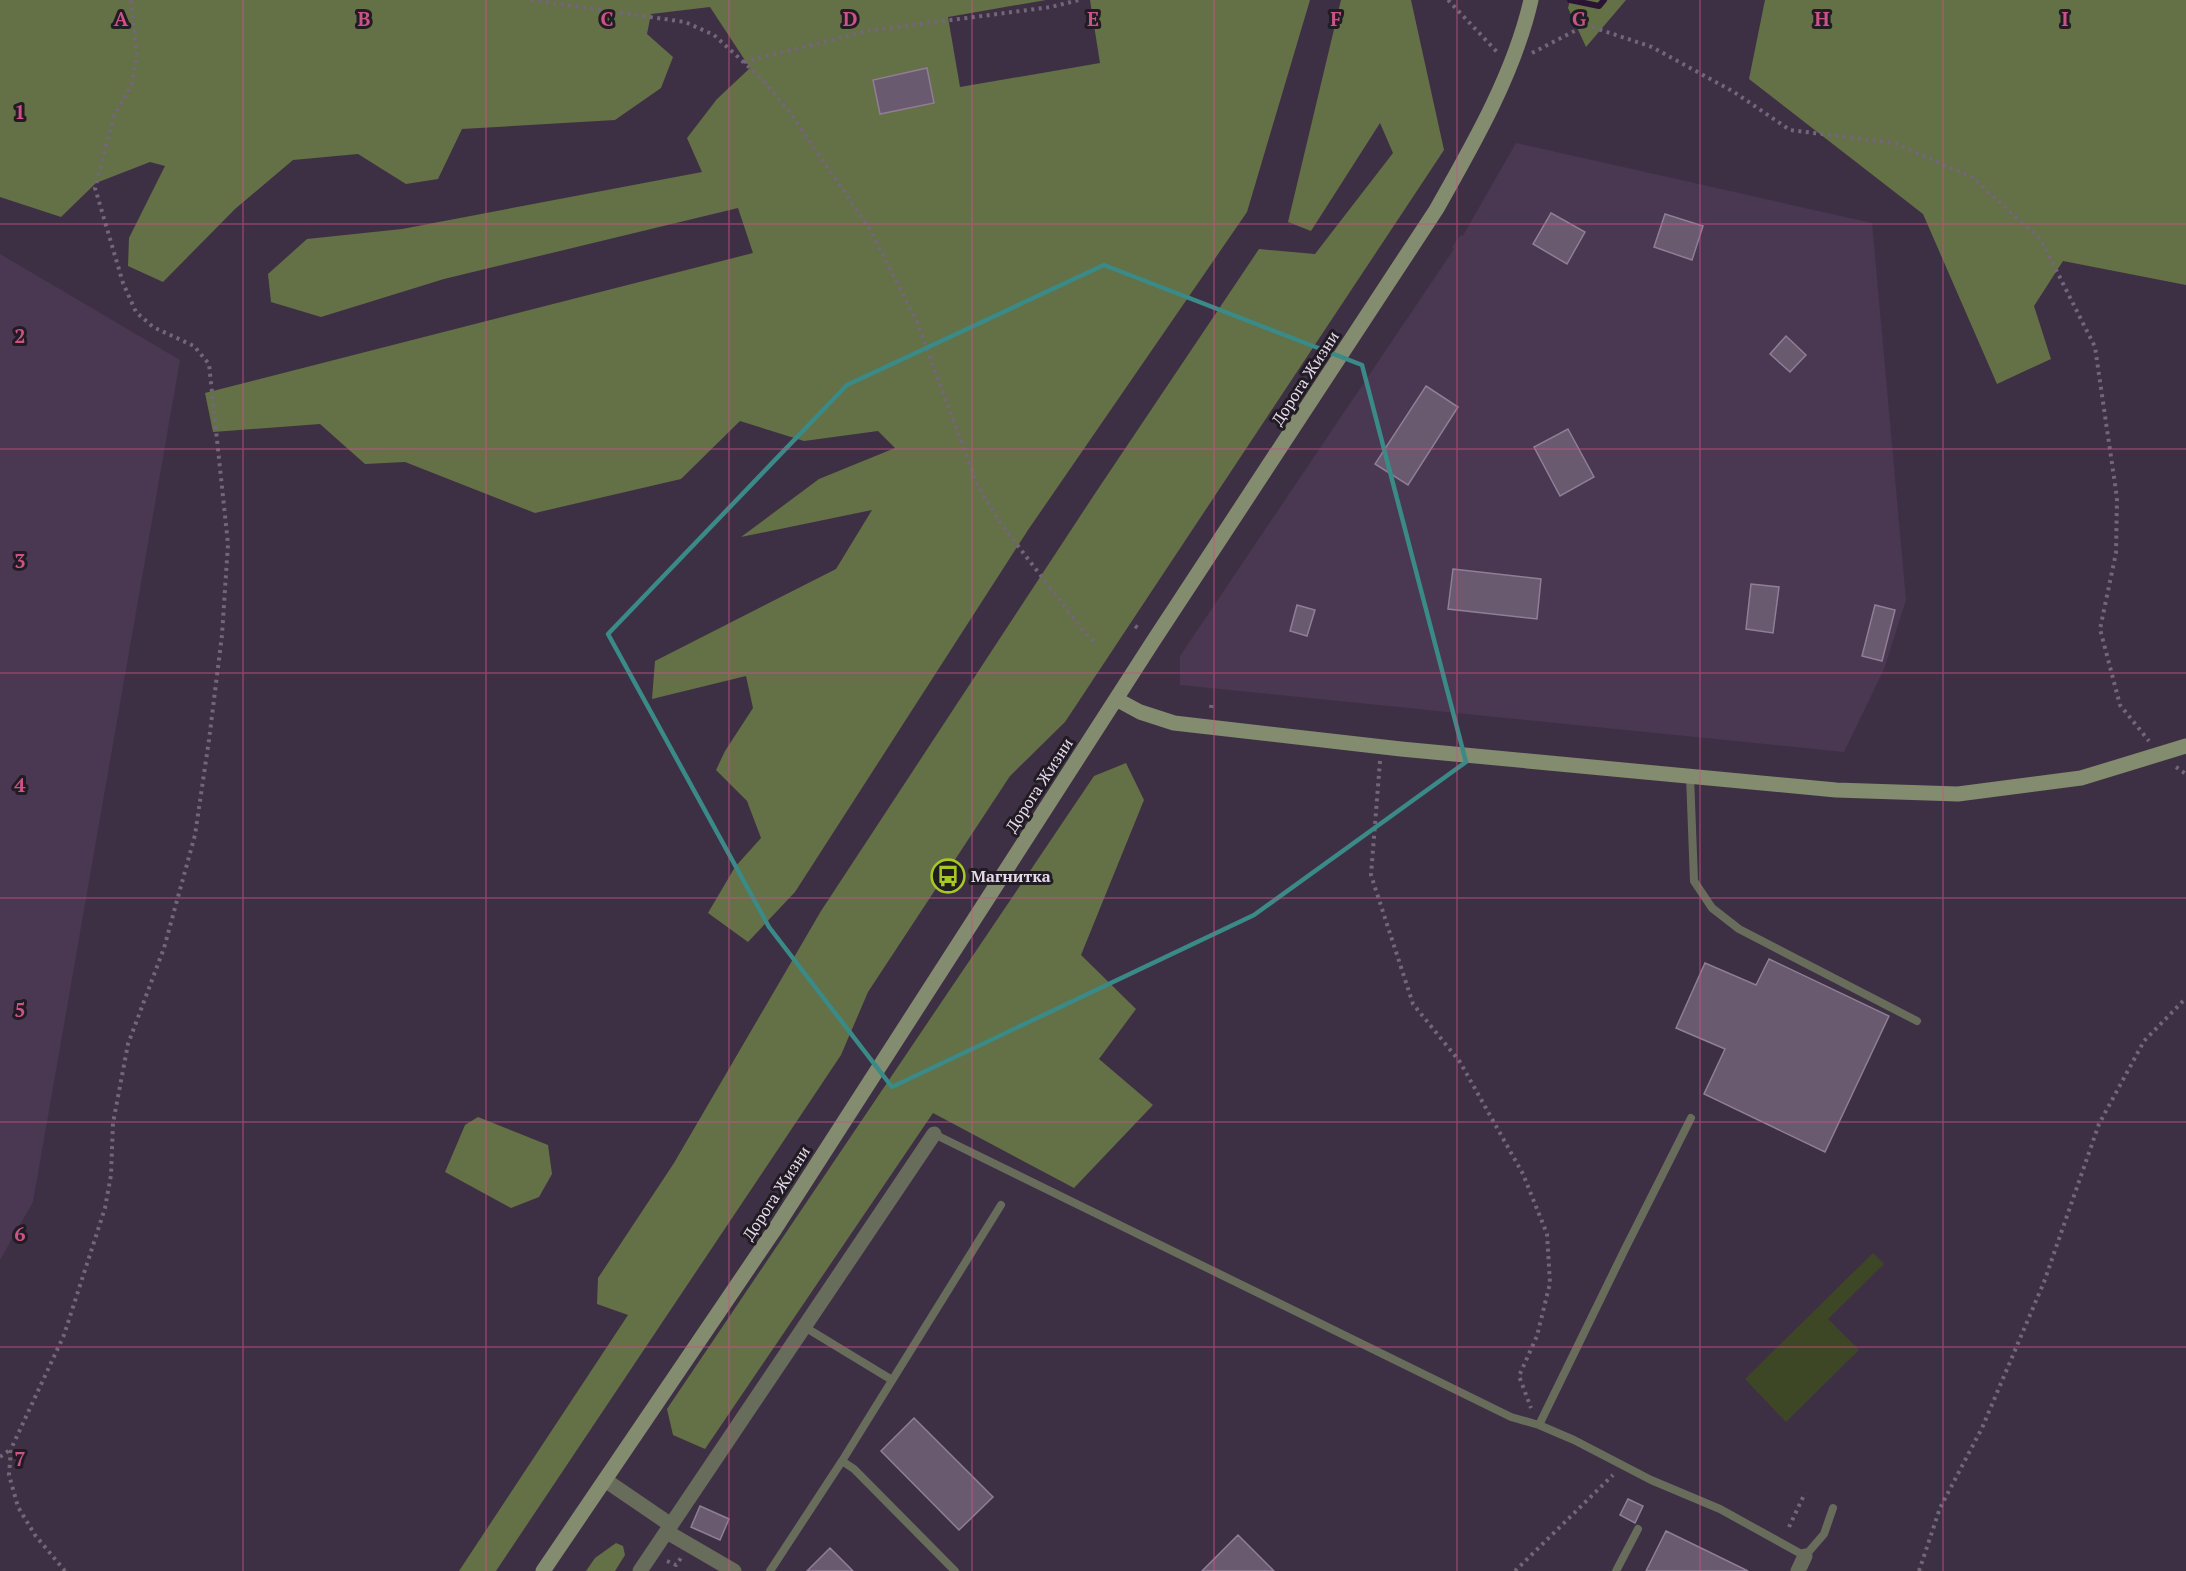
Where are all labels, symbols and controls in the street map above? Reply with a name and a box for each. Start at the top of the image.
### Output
text: A [114,5,129,32]
text: B [358,5,371,32]
text: C [600,5,614,32]
text: D [843,5,857,32]
text: E [1087,5,1099,32]
text: F [1330,5,1342,32]
text: G [1572,5,1586,32]
text: H [1814,5,1830,32]
text: I [2061,5,2069,32]
text: 1 [14,98,26,125]
text: 2 [14,322,26,349]
street label: Дорога Жизни [1266,326,1344,429]
text: 3 [14,547,26,574]
street label: Дорога Жизни [1000,733,1078,836]
text: 4 [14,771,26,798]
bus stop icon: Магнитка [930,858,966,894]
place label: Магнитка [971,865,1051,887]
text: 5 [14,996,26,1023]
street label: Дорога Жизни [737,1141,815,1244]
text: 6 [14,1220,26,1247]
text: 7 [14,1445,26,1472]

